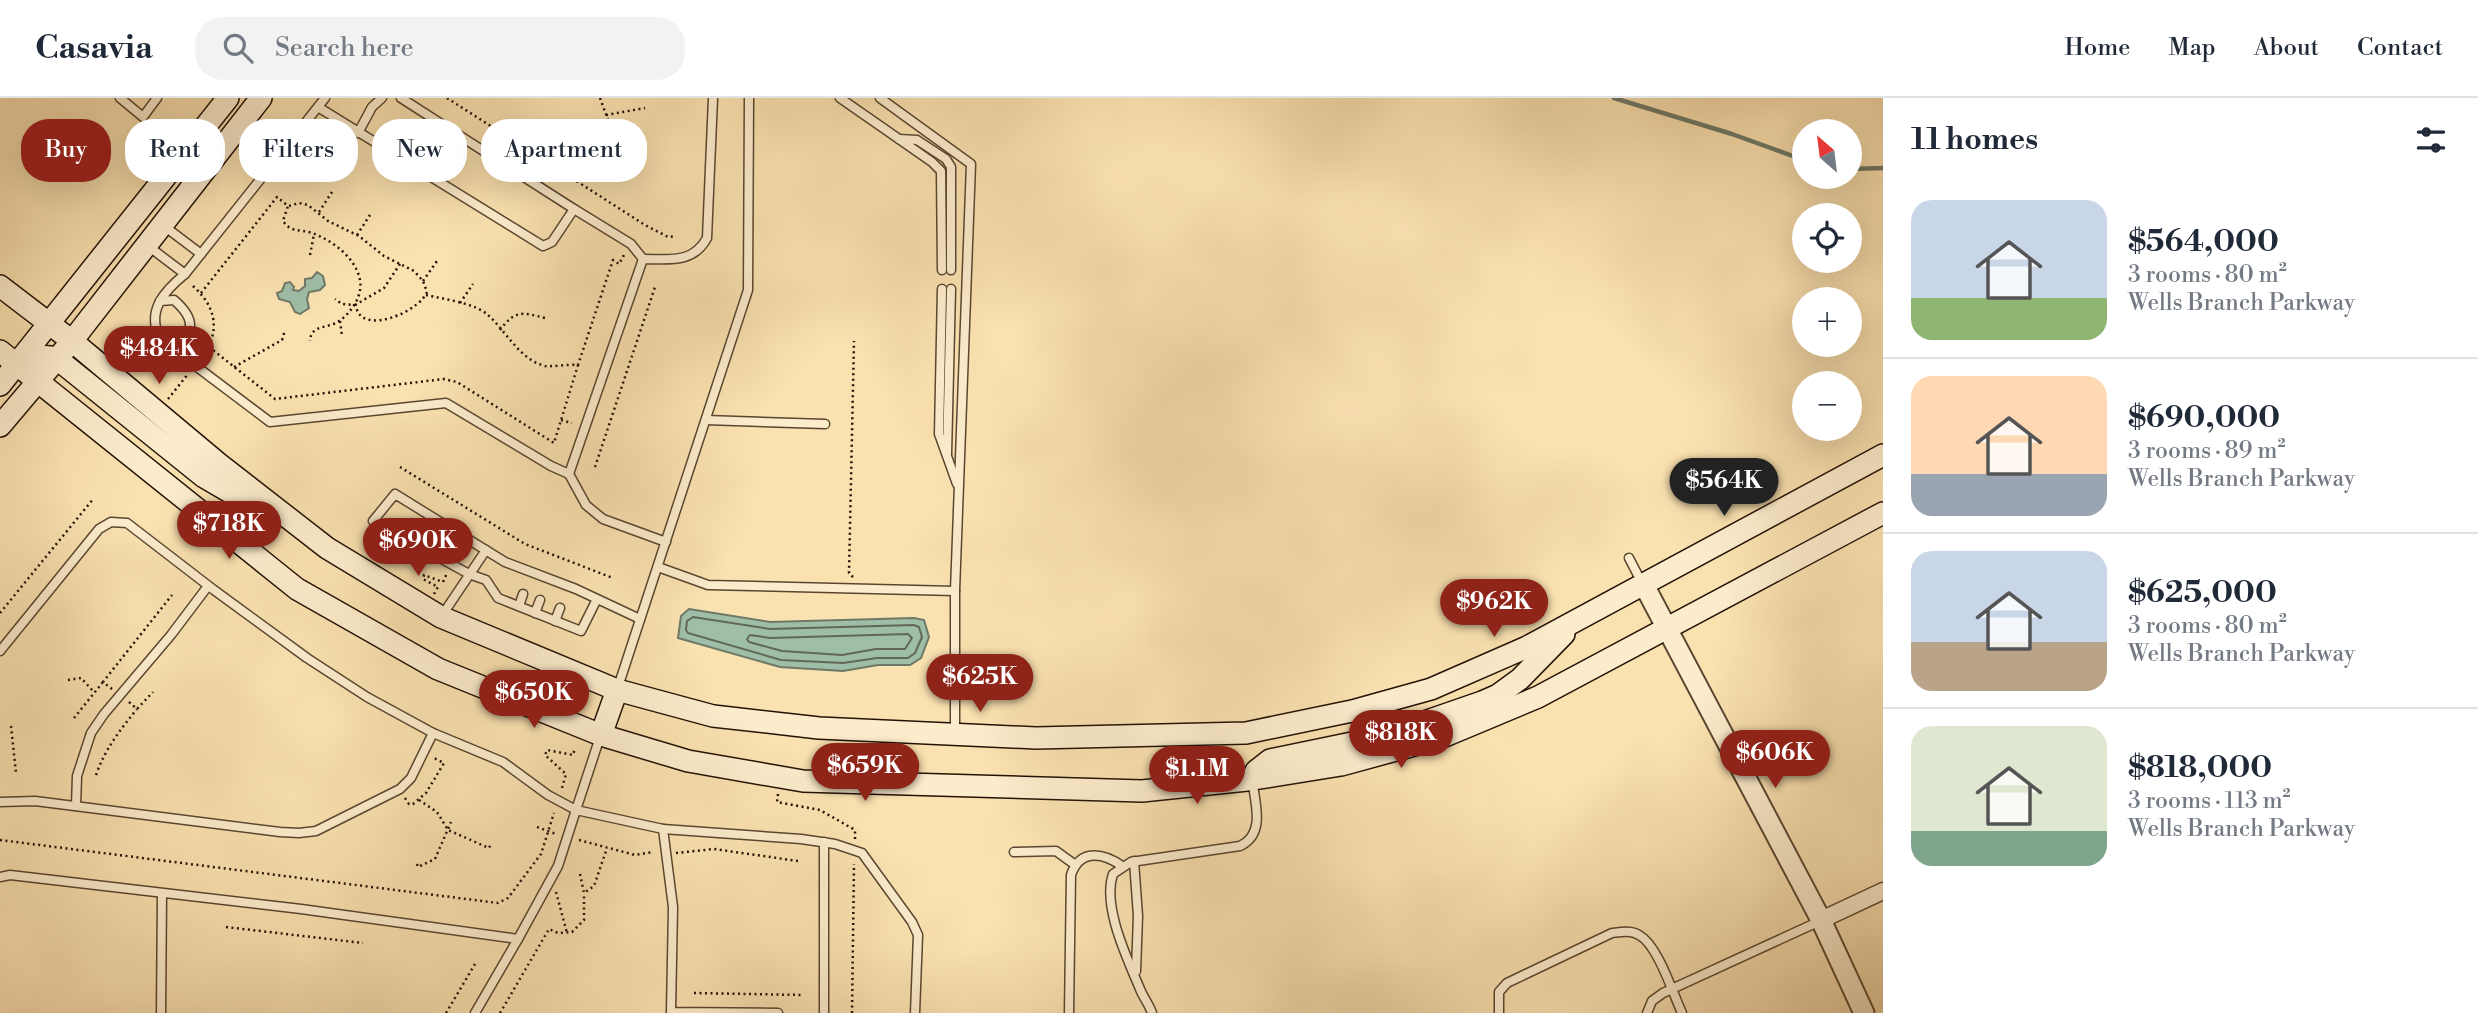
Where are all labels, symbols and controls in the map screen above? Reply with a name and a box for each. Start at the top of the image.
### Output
search box [195,17,685,80]
text: Casavia [35,28,153,69]
icon: search [219,29,257,67]
text: Search here [275,32,414,64]
text: Home [2065,33,2130,63]
text: Map [2168,33,2216,63]
text: About [2254,33,2319,63]
text: Contact [2357,33,2443,63]
chip: Buy [21,119,111,182]
chip: Rent [125,119,225,182]
chip: Filters [239,119,358,182]
chip: New [372,119,467,182]
chip: Apartment [481,119,647,182]
north arrow [1792,119,1862,189]
map controls [1792,119,1862,441]
text: 11 homes [1911,121,2038,159]
icon: filters [2412,121,2450,159]
button: locate [1792,203,1862,273]
text: $564,000 [2128,223,2279,261]
icon: home [1967,228,2051,312]
text: 3 rooms · 80 m² [2128,261,2287,289]
button: + [1792,287,1862,357]
text: Wells Branch Parkway [2128,289,2355,317]
pin: $484K [110,327,208,386]
text: $484K [120,335,198,363]
button: − [1792,371,1862,441]
text: $690,000 [2128,399,2280,437]
icon: home [1967,404,2051,488]
text: 3 rooms · 89 m² [2128,437,2285,465]
pin: $564K [1675,458,1773,518]
text: Wells Branch Parkway [2128,465,2355,493]
text: $564K [1686,467,1762,495]
pin: $718K [180,502,278,561]
text: $718K [193,510,265,538]
pin: $690K [369,518,467,578]
text: $690K [379,527,457,555]
text: $625,000 [2128,574,2277,612]
icon: home [1967,579,2051,663]
pin: $962K [1445,580,1543,639]
text: $962K [1456,588,1532,616]
text: 3 rooms · 80 m² [2128,612,2287,640]
text: Wells Branch Parkway [2128,640,2355,668]
pin: $625K [931,654,1029,714]
text: $625K [942,663,1018,691]
pin: $650K [485,670,583,730]
text: $650K [495,679,573,707]
pin: $818K [1352,710,1450,770]
text: $818K [1365,719,1437,747]
pin: $606K [1726,730,1824,790]
text: $606K [1736,739,1814,767]
pin: $659K [816,744,914,803]
pin: $1.1M [1148,746,1246,806]
text: $818,000 [2128,749,2272,787]
text: $659K [827,752,903,780]
icon: home [1967,754,2051,838]
text: $1.1M [1165,755,1229,783]
text: 3 rooms · 113 m² [2128,787,2291,815]
text: Wells Branch Parkway [2128,815,2355,843]

